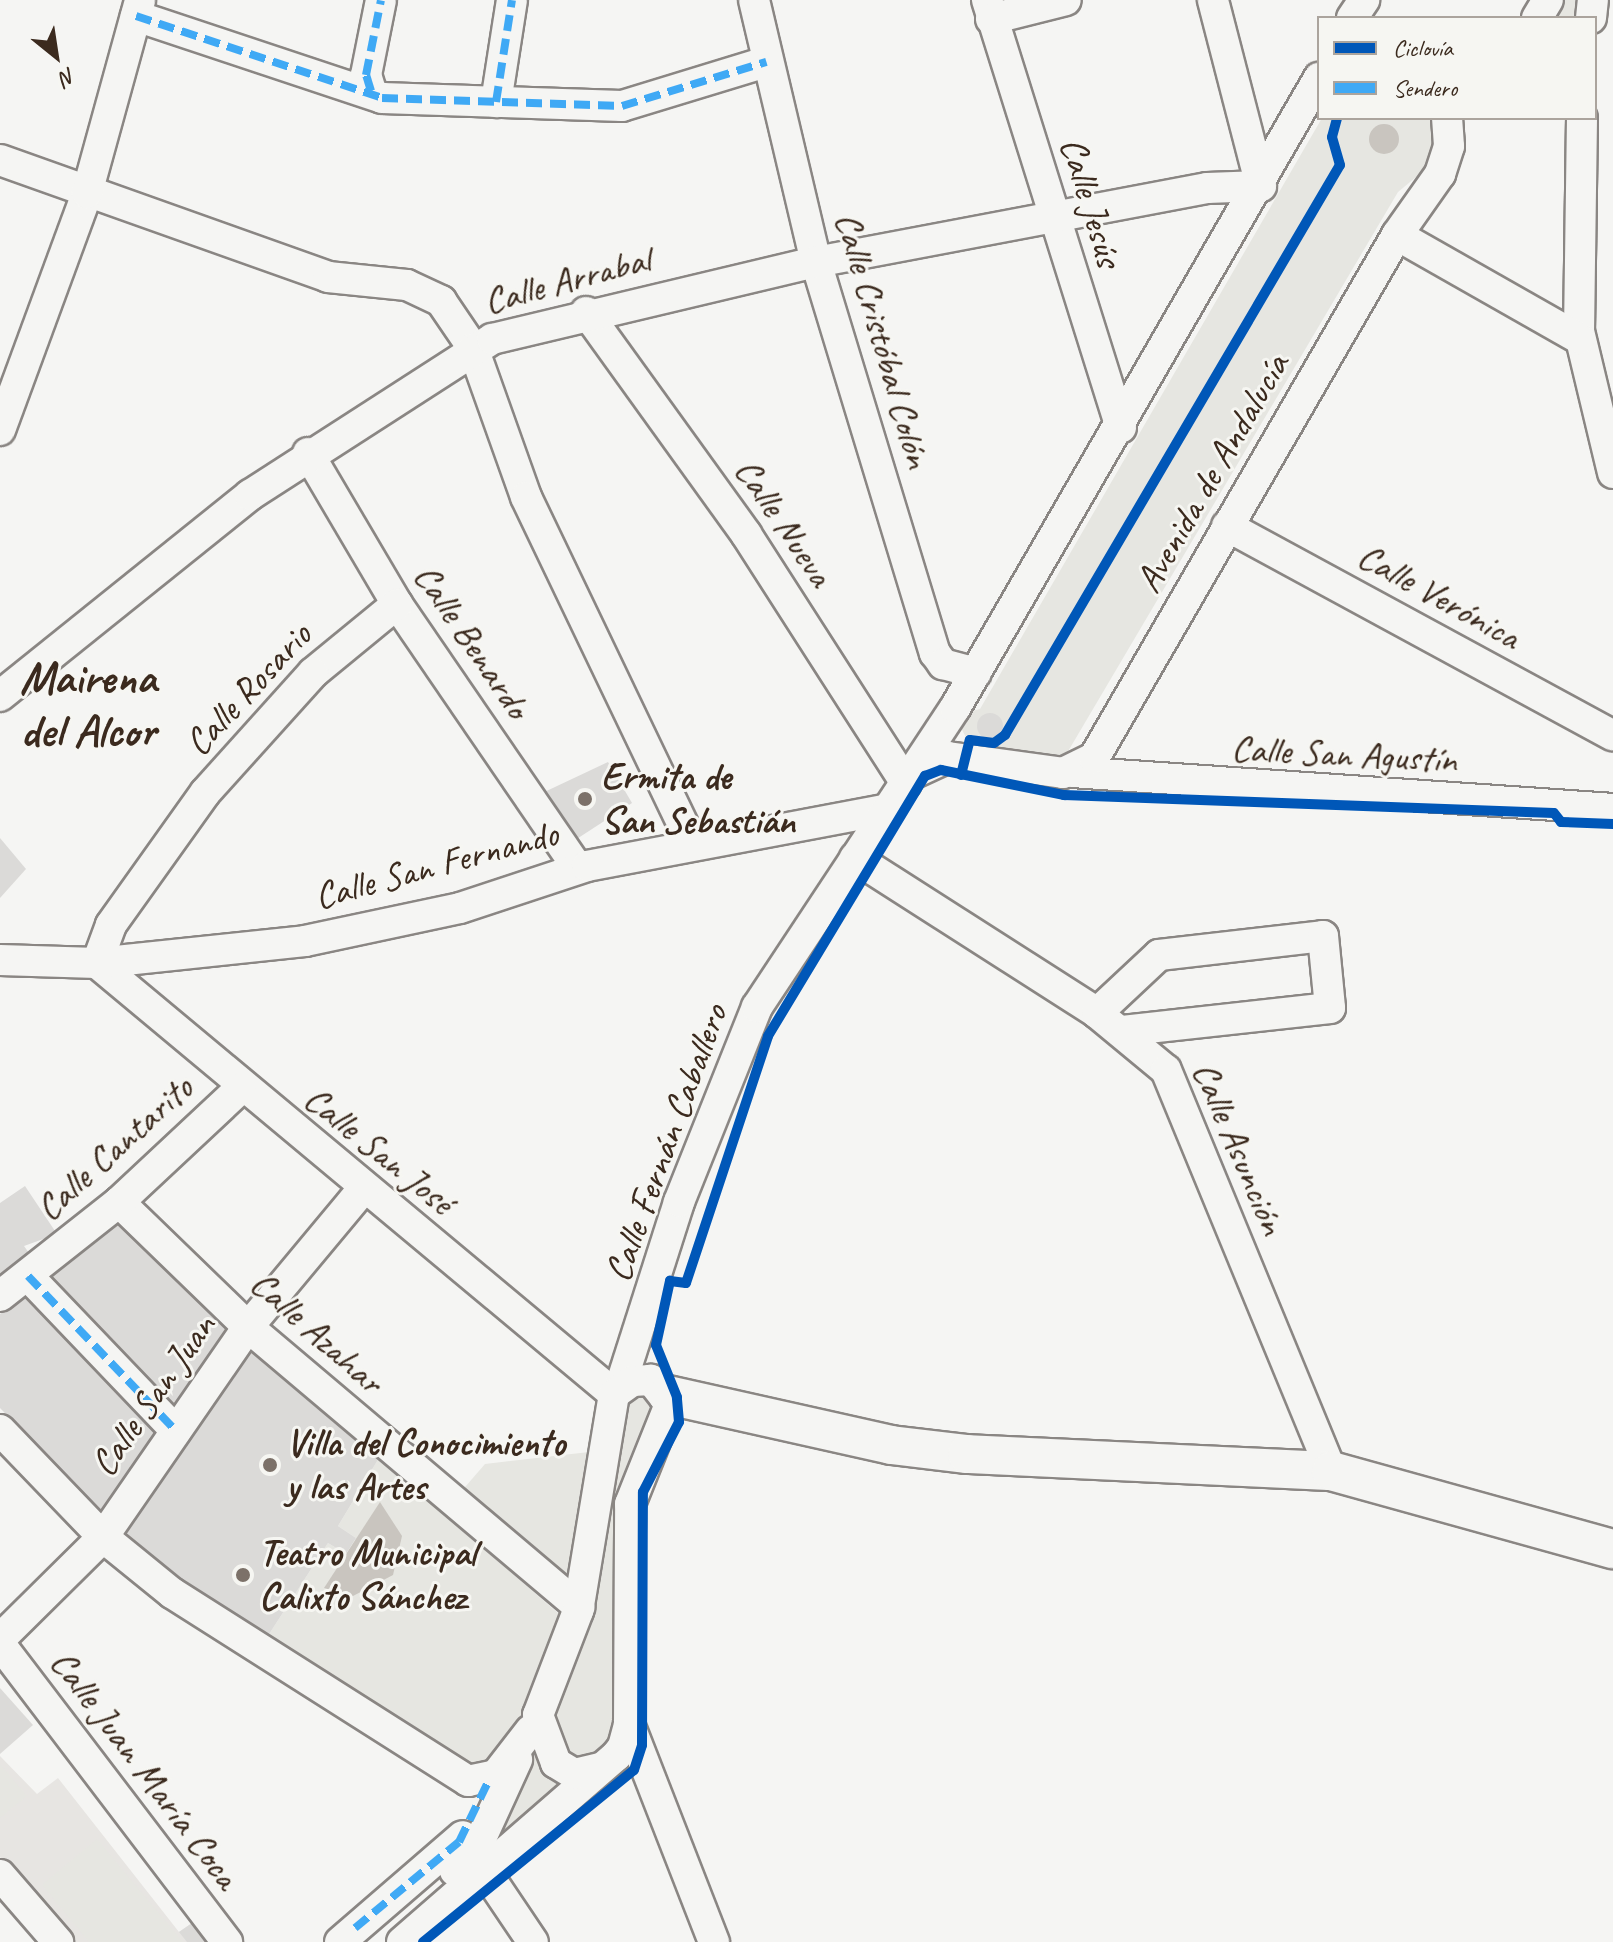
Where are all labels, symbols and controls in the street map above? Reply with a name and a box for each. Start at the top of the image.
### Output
north arrow [16,16,96,96]
legend [1317,16,1597,120]
text: Ciclovía [1393,33,1453,63]
text: N [55,61,81,92]
text: Sendero [1393,73,1457,103]
street label: Calle Jesús [1050,132,1132,272]
street label: Calle Cristóbal Colón [825,207,941,473]
street label: Calle Arrabal [479,236,655,324]
street label: Avenida de Andalucía [1125,345,1299,601]
street label: Calle Nueva [724,449,844,595]
street label: Calle Verónica [1350,533,1528,659]
street label: Calle Benardo [404,556,540,726]
street label: Calle Rosario [175,613,321,765]
district label: Mairena del Alcor [20,651,156,760]
street label: Calle San Agustín [1230,725,1458,783]
place label: Ermita de San Sebastián [601,754,794,844]
marker: Ermita de San Sebastián [576,790,594,808]
street label: Calle San Fernando [309,811,563,919]
street label: Calle Fernán Caballero [595,999,737,1287]
street label: Calle Asunción [1182,1055,1296,1241]
street label: Calle Cantarito [26,1066,202,1230]
street label: Calle San José [295,1076,463,1224]
street label: Calle Azahar [241,1260,393,1404]
street label: Calle San Juan [81,1305,225,1485]
place label: Villa del Conocimiento y las Artes [286,1420,564,1510]
marker: Villa del Conocimiento y las Artes [261,1456,279,1474]
place label: Teatro Municipal Calixto Sánchez [259,1530,476,1620]
marker: Teatro Municipal Calixto Sánchez [234,1566,252,1584]
street label: Calle Juan María Coca [41,1641,249,1897]

